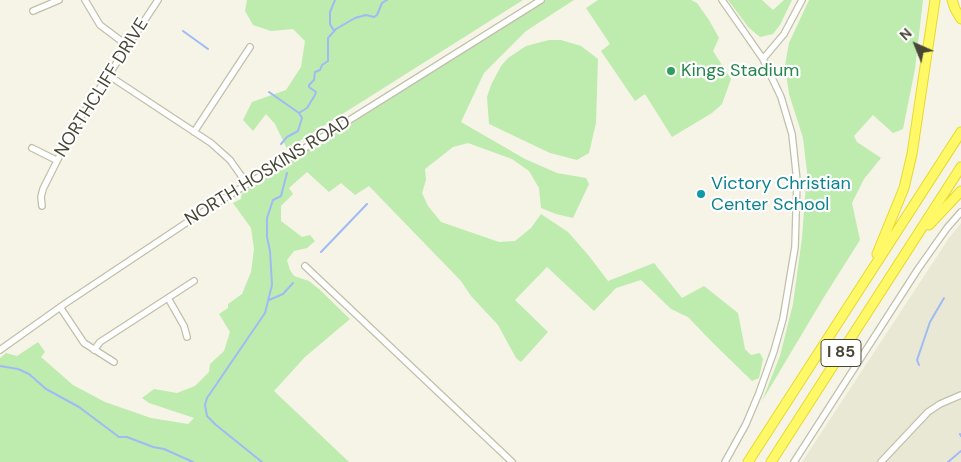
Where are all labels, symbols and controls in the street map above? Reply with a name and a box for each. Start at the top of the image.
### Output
street label: NORTHCLIFF DRIVE [51,15,153,161]
north arrow [891,20,941,70]
text: N [896,24,916,44]
place label: Kings Stadium [681,60,799,82]
marker: Kings Stadium [665,65,677,77]
street label: NORTH HOSKINS ROAD [181,111,355,231]
place label: Victory Christian Center School [711,173,851,215]
marker: Victory Christian Center School [695,188,707,200]
road number: I 85 [821,339,861,366]

